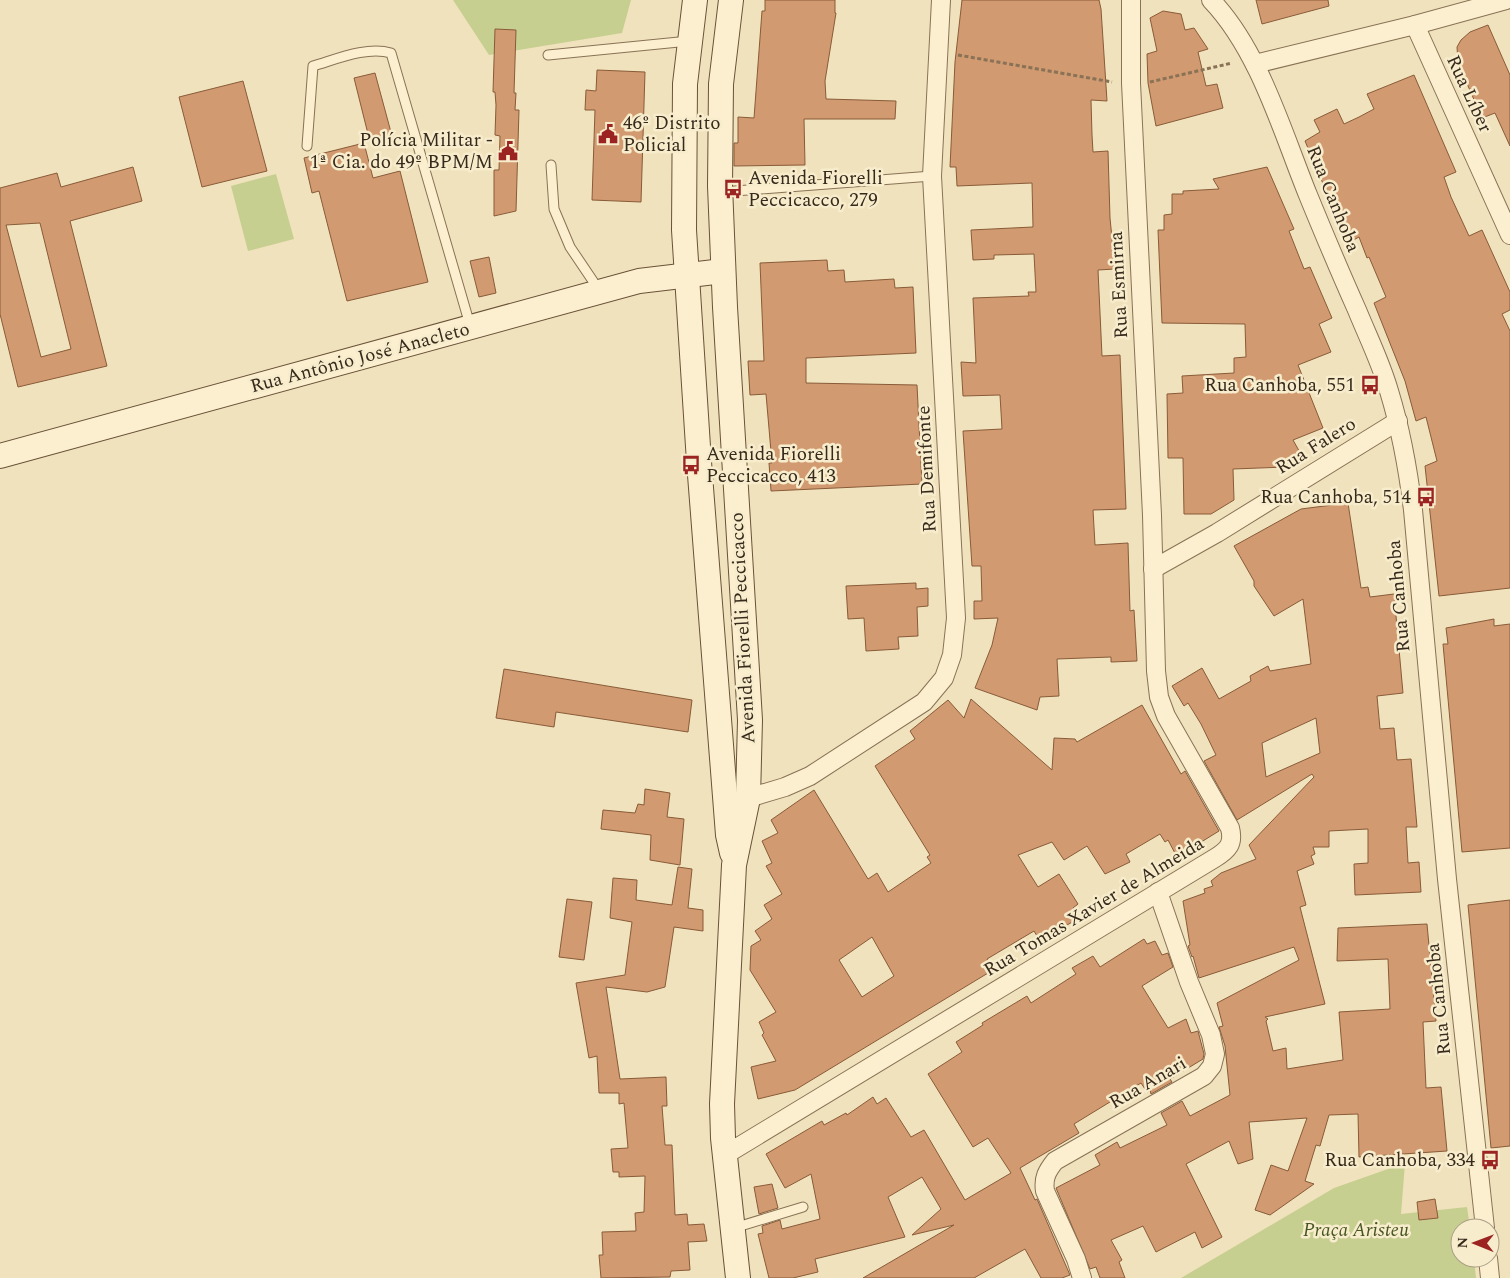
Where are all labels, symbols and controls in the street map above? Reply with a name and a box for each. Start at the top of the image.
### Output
street label: Rua Líber [1438,50,1500,138]
place label: 46º Distrito Policial [623,109,720,160]
public building icon: 46º Distrito Policial [597,123,619,145]
place label: Polícia Militar - 1ª Cia. do 49º BPM/M [310,126,493,177]
public building icon: Polícia Militar - 1ª Cia. do 49º BPM/M [497,140,519,162]
street label: Rua Canhoba [1298,141,1368,257]
place label: Avenida Fiorelli Peccicacco, 279 [748,164,883,215]
bus stop icon: Avenida Fiorelli Peccicacco, 279 [722,178,744,200]
street label: Rua Esmirna [1102,230,1136,340]
street label: Rua Antônio José Anacleto [247,315,473,401]
place label: Rua Canhoba, 551 [1204,371,1355,400]
bus stop icon: Rua Canhoba, 551 [1359,374,1381,396]
street label: Rua Demifonte [909,405,945,533]
street label: Rua Falero [1270,410,1362,482]
place label: Avenida Fiorelli Peccicacco, 413 [706,440,841,491]
bus stop icon: Avenida Fiorelli Peccicacco, 413 [680,454,702,476]
place label: Rua Canhoba, 514 [1260,483,1411,512]
bus stop icon: Rua Canhoba, 514 [1415,486,1437,508]
street label: Avenida Fiorelli Peccicacco [722,512,764,744]
street label: Rua Canhoba [1380,538,1418,653]
street label: Rua Tomas Xavier de Almeida [978,829,1211,985]
street label: Rua Canhoba [1419,941,1459,1057]
street label: Rua Anari [1104,1049,1192,1117]
place label: Rua Canhoba, 334 [1324,1146,1475,1175]
bus stop icon: Rua Canhoba, 334 [1479,1149,1501,1171]
park label: Praça Aristeu [1303,1216,1409,1245]
north arrow [1450,1218,1500,1268]
text: N [1452,1237,1473,1249]

